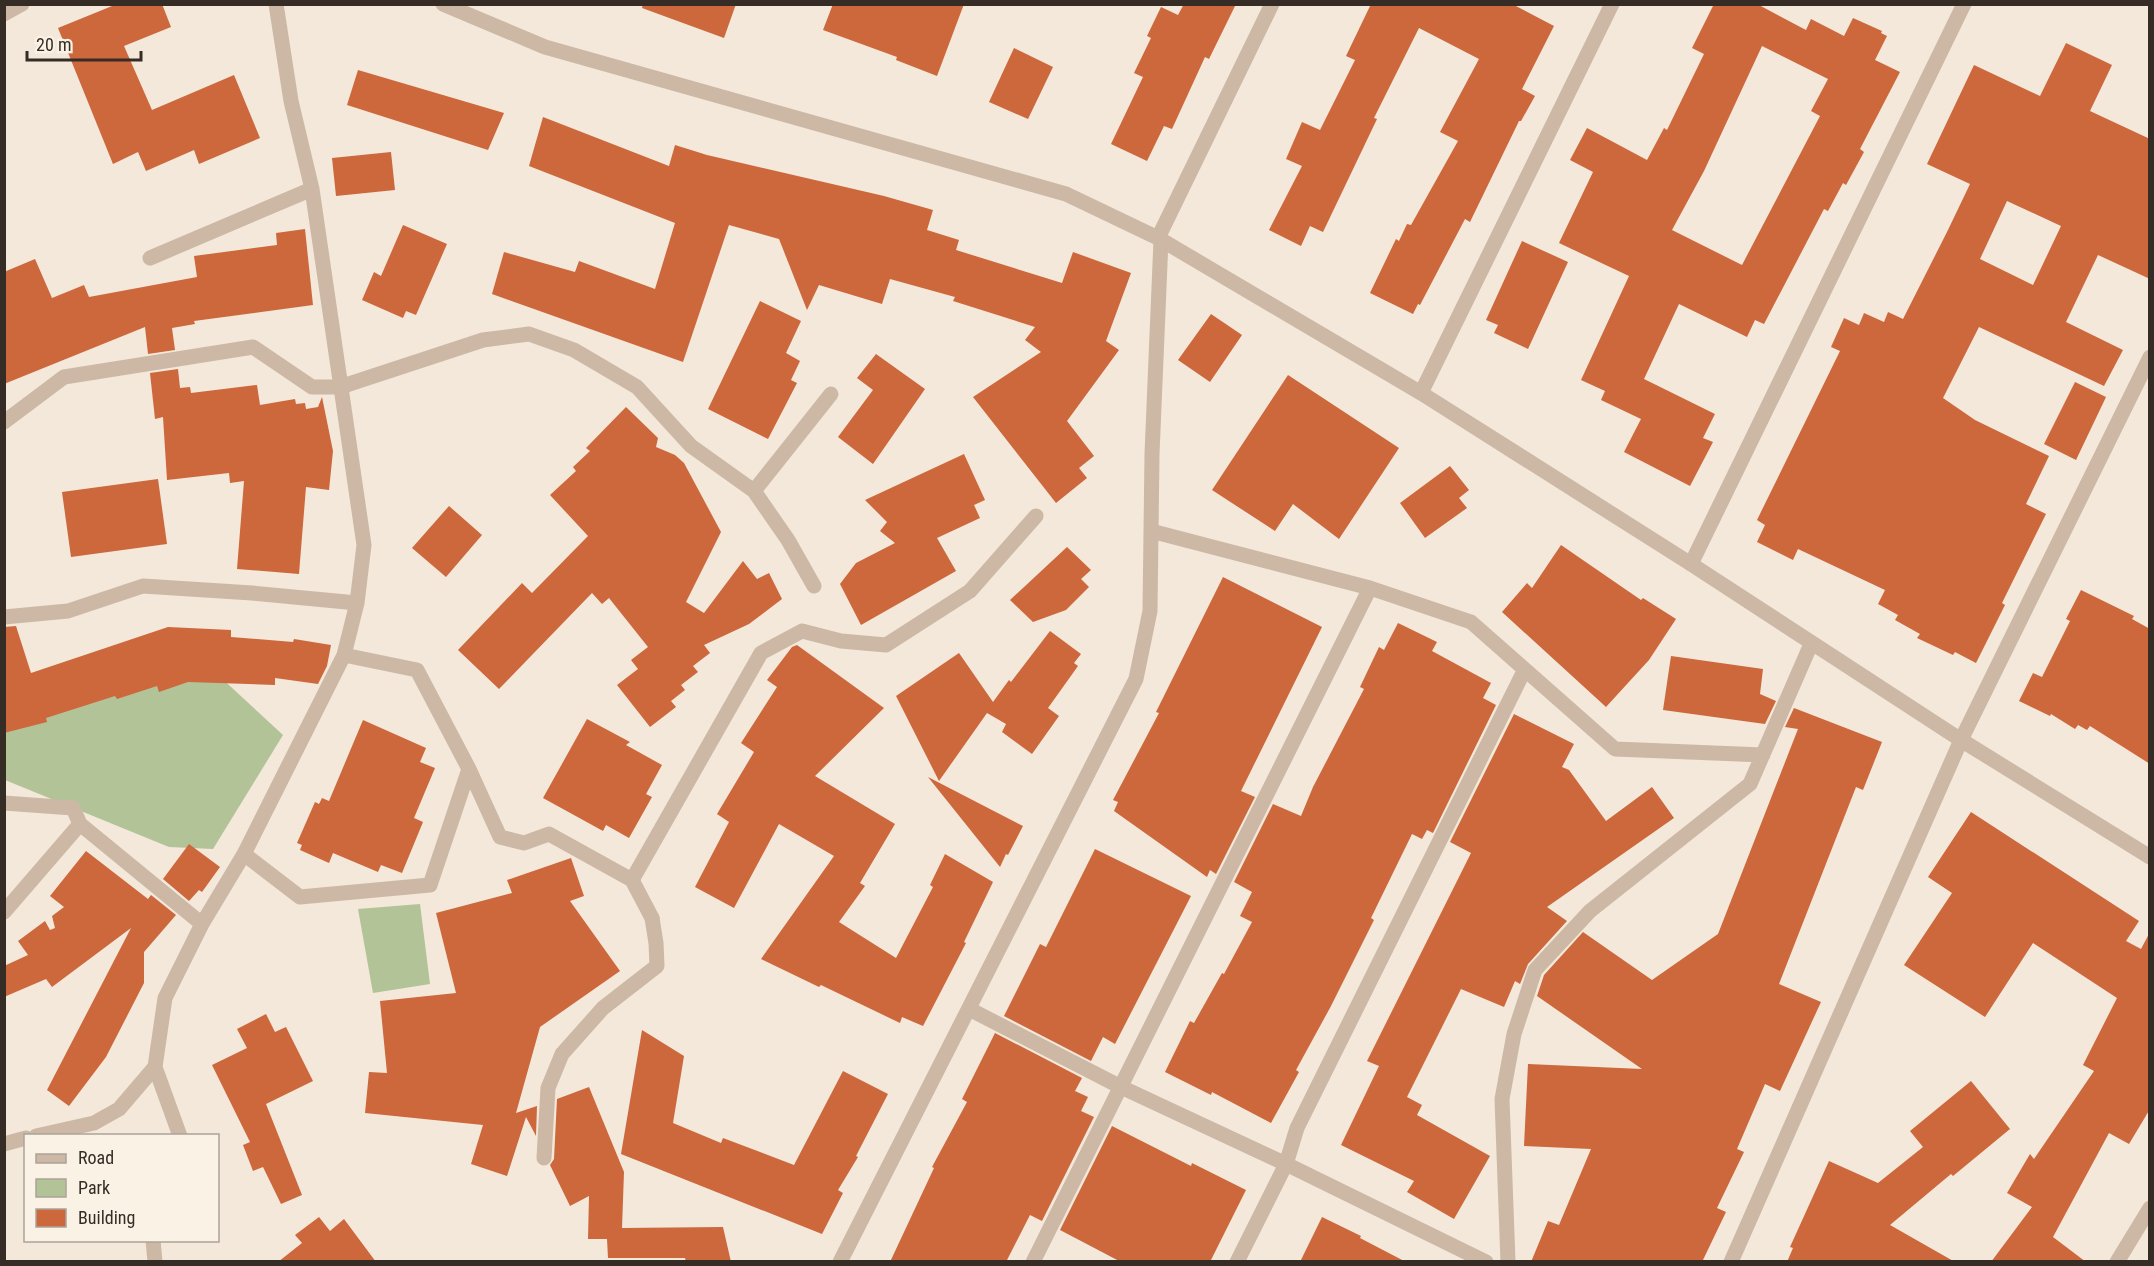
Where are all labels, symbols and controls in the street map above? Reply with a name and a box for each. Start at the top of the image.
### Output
scale bar [27,24,141,62]
text: 20 m [36,34,71,55]
legend [24,1134,219,1242]
text: Road [78,1147,114,1168]
text: Park [78,1177,110,1198]
text: Building [78,1207,135,1228]

